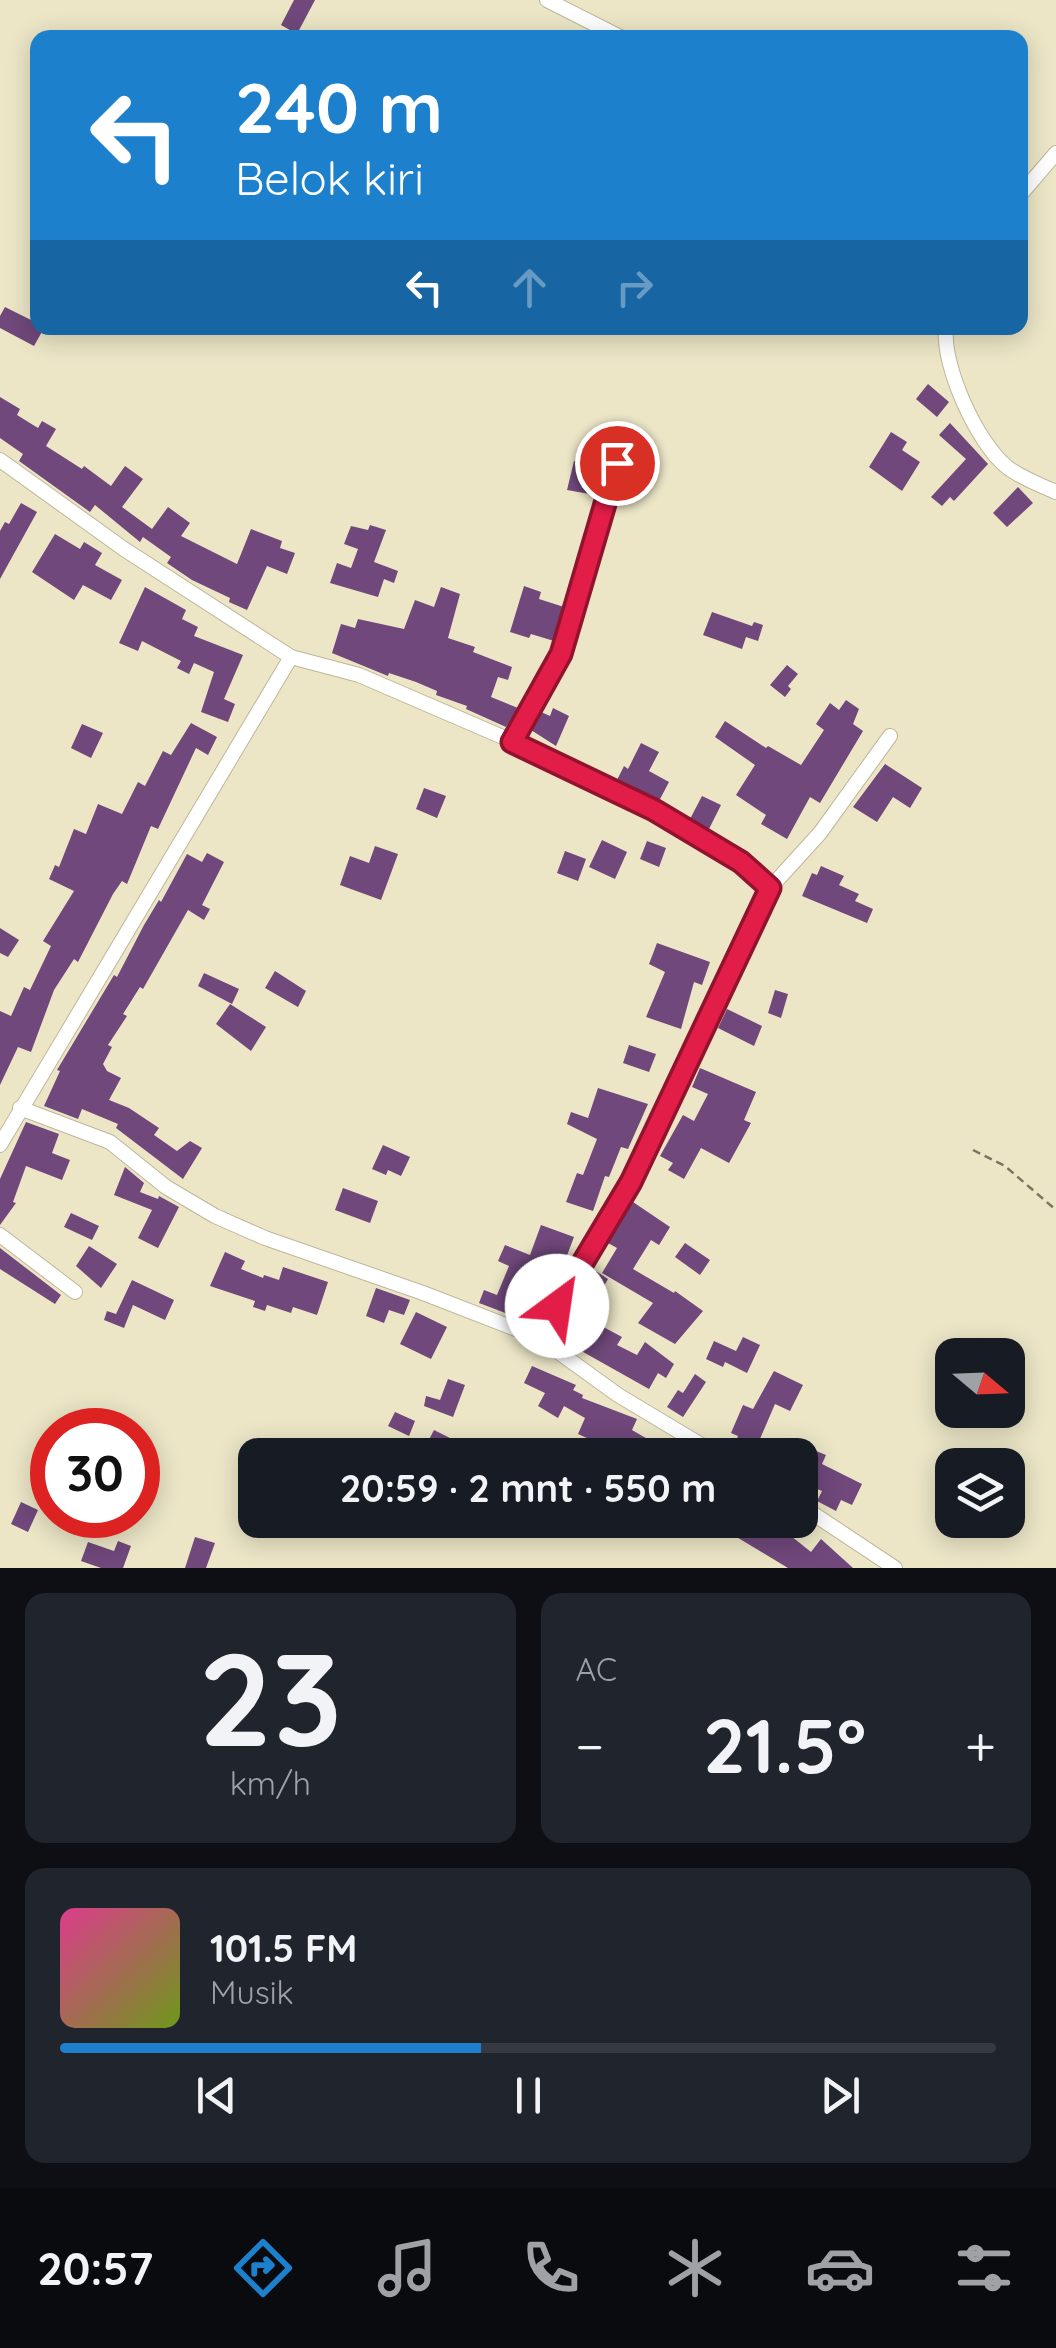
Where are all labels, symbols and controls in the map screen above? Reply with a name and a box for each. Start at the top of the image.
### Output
text: 240 m [235,63,443,151]
icon: left [70,70,200,200]
text: Belok kiri [235,150,424,206]
icon: left [397,260,452,315]
icon: ahead [502,260,557,315]
icon: right [607,260,662,315]
pin [575,421,660,506]
icon: arrive [590,436,645,491]
position arrow [505,1254,609,1358]
north arrow [935,1338,1025,1428]
map controls [935,1338,1025,1538]
speed limit sign: 30 [30,1408,160,1538]
button: layers [935,1448,1025,1538]
text: 20:59 · 2 mnt · 550 m [340,1464,716,1512]
text: 23 [198,1616,342,1779]
text: AC [576,1649,617,1689]
text: 21.5° [703,1698,866,1792]
text: − [576,1711,604,1780]
text: + [965,1711,996,1780]
text: km/h [230,1763,311,1803]
text: 101.5 FM [210,1924,357,1972]
text: Musik [210,1972,294,2012]
icon: previous [189,2068,244,2123]
icon: pause [501,2068,556,2123]
icon: next [813,2068,868,2123]
icon: directions [228,2233,298,2303]
icon: music [372,2233,442,2303]
icon: phone [516,2233,586,2303]
icon: climate [660,2233,730,2303]
icon: car [805,2233,875,2303]
icon: filters [949,2233,1019,2303]
text: 20:57 [37,2240,153,2296]

